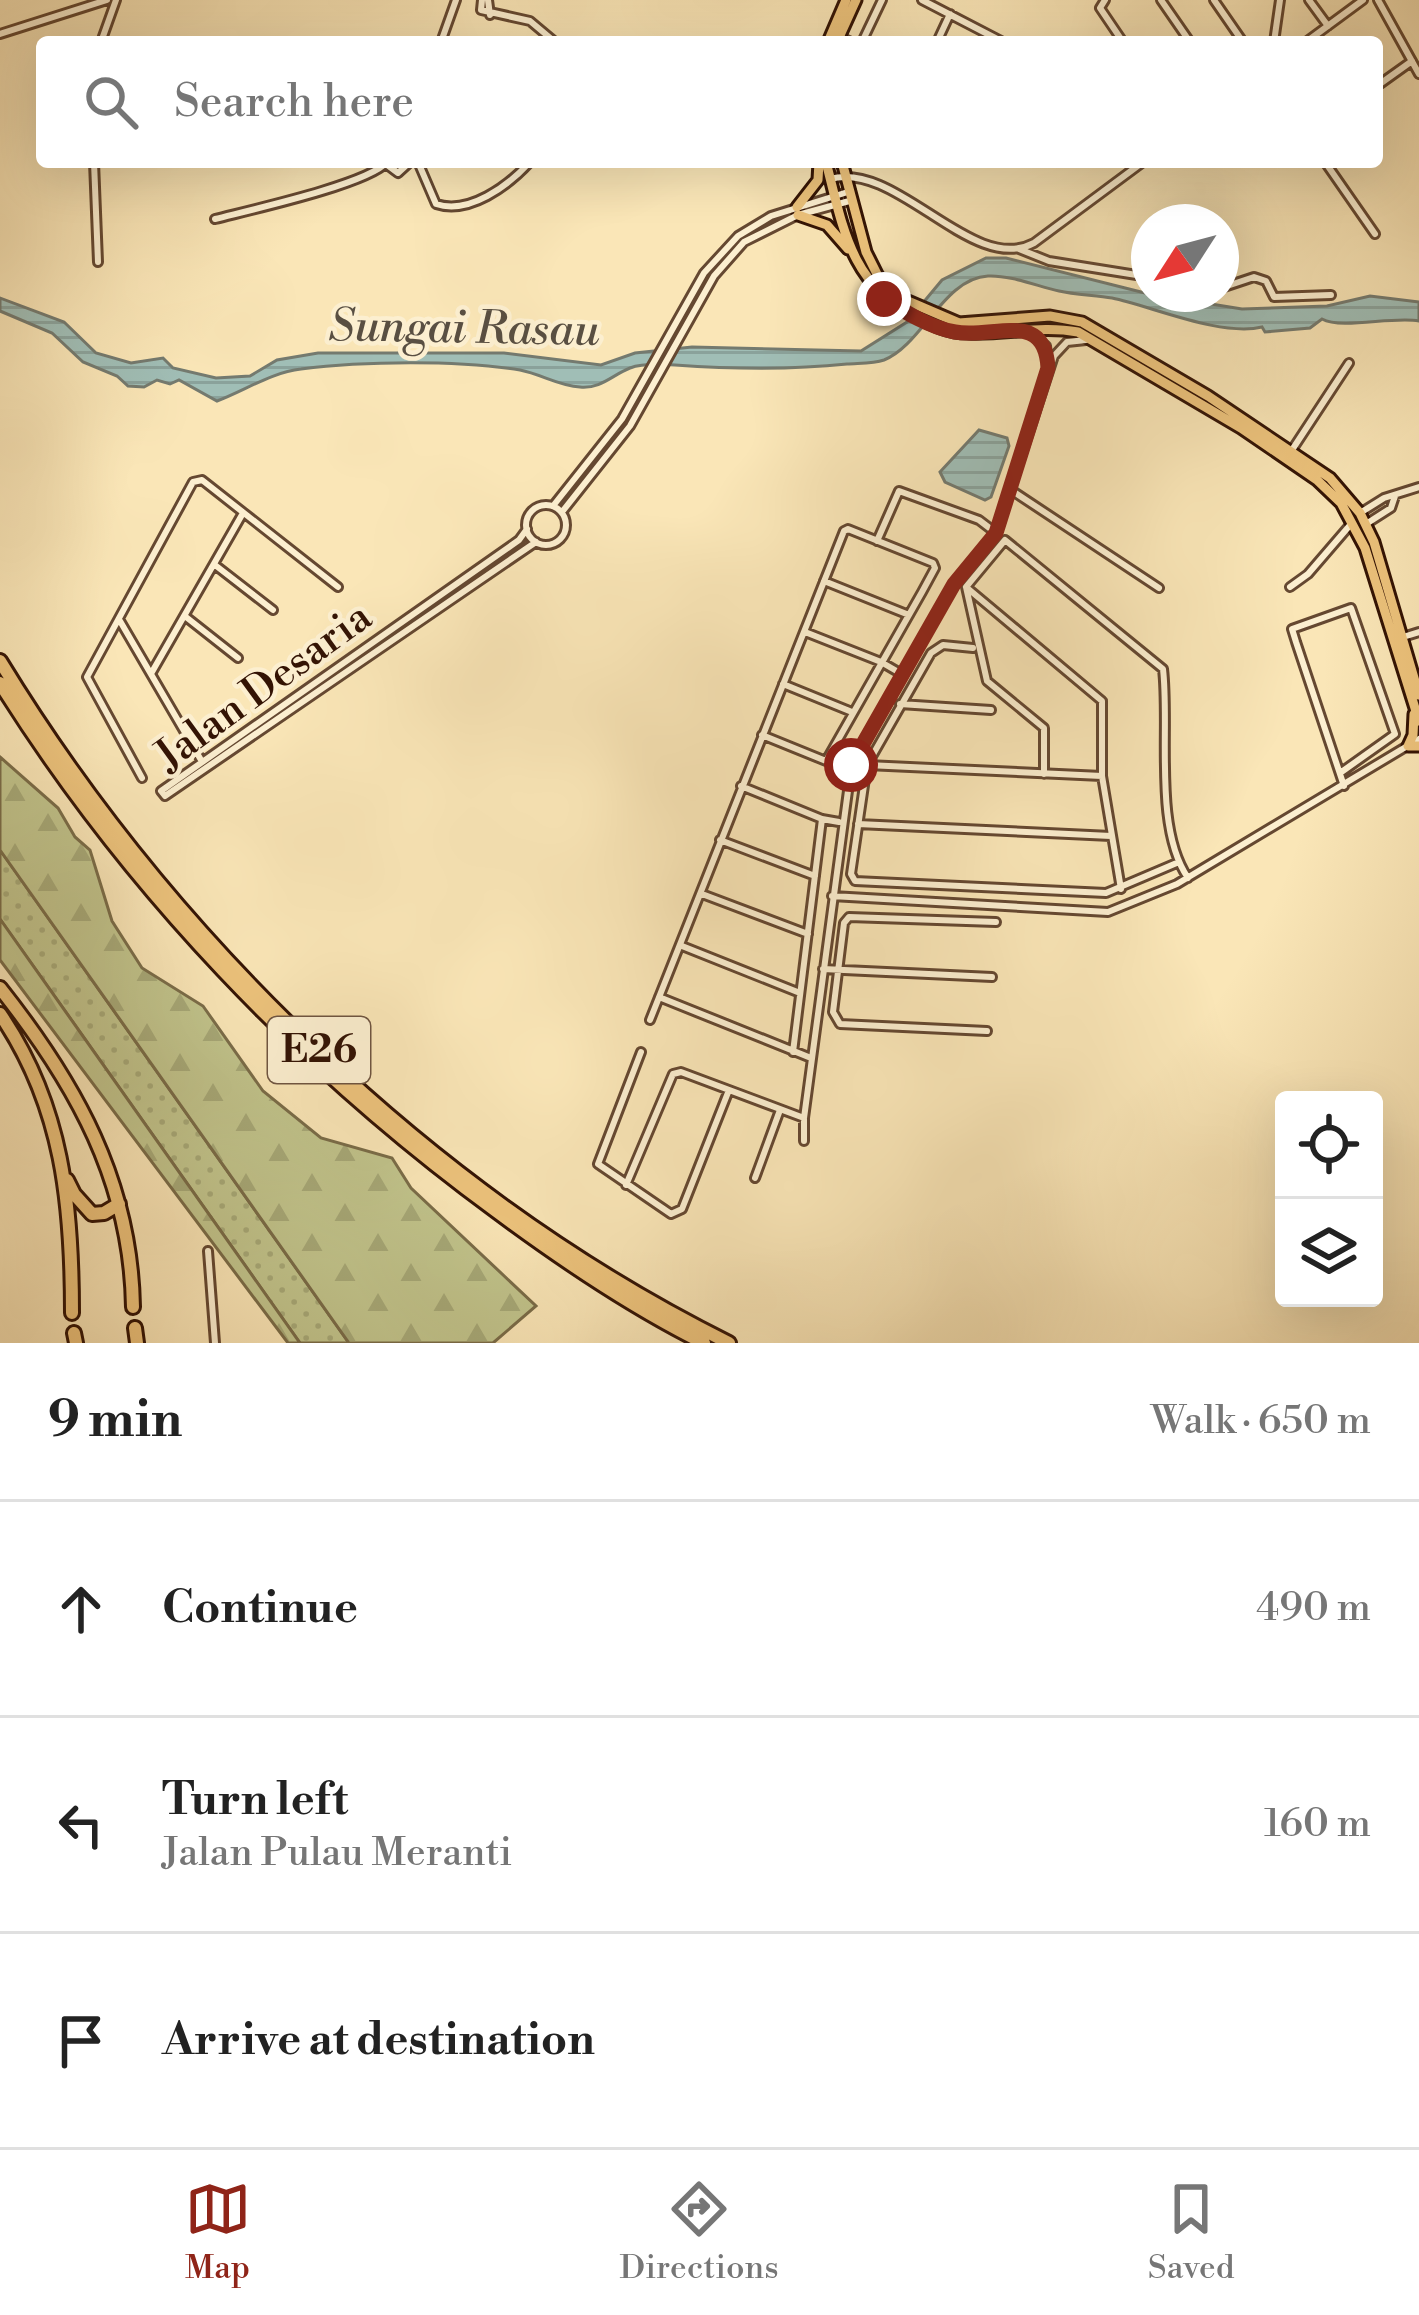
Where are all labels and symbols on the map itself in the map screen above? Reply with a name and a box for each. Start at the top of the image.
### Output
north arrow [1131,204,1239,312]
route end [857,272,911,326]
water label: Sungai Rasau [328,298,600,360]
street label: Jalan Desaria [144,590,383,784]
route start [824,738,878,792]
road number: E26 [268,1017,370,1083]

